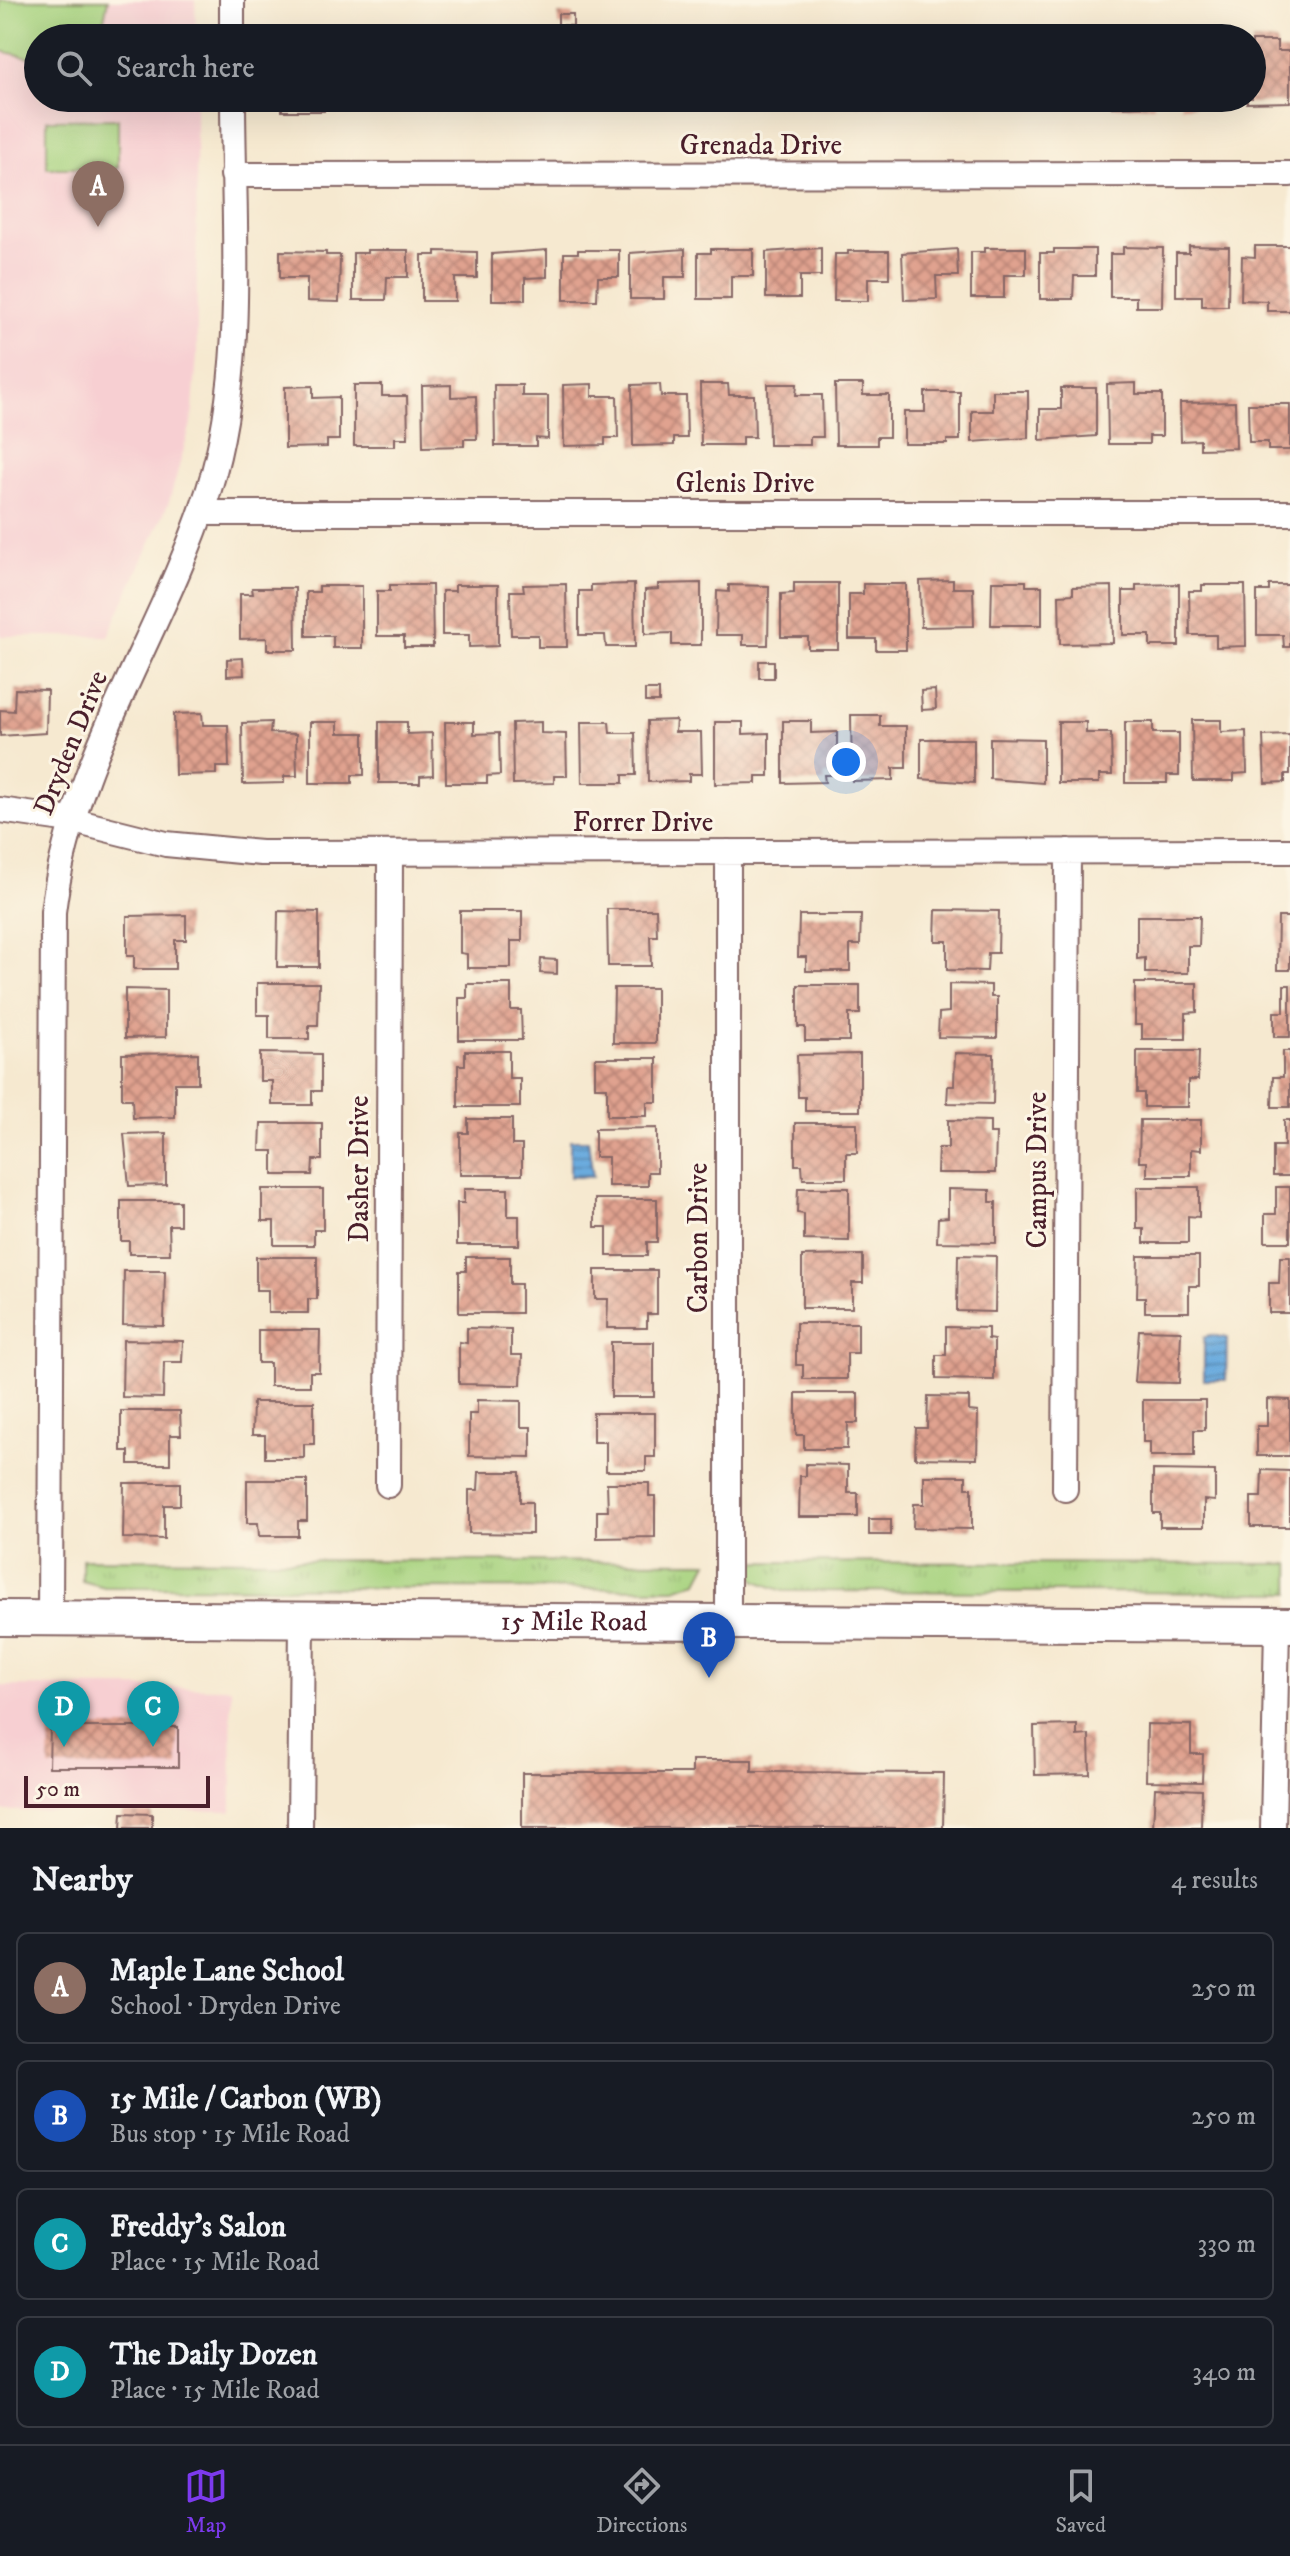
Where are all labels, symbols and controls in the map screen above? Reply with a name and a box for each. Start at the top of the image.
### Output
search box [24,24,1266,112]
icon: search [52,46,96,90]
text: Search here [116,50,255,87]
street label: Grenada Drive [680,128,842,163]
pin: A [72,161,124,227]
street label: Glenis Drive [675,466,815,501]
street label: Dryden Drive [26,666,116,820]
your location [826,742,866,782]
street label: Forrer Drive [573,805,713,840]
street label: Campus Drive [1020,1092,1055,1248]
street label: Dasher Drive [342,1095,377,1243]
street label: Carbon Drive [681,1163,716,1313]
street label: 15 Mile Road [500,1603,648,1639]
pin: B [683,1612,735,1678]
pin: D [38,1681,90,1747]
pin: C [127,1681,179,1747]
scale bar [24,1772,210,1808]
text: 50 m [36,1776,80,1803]
text: Nearby [32,1859,133,1901]
text: 4 results [1171,1864,1258,1897]
text: Maple Lane School [110,1953,344,1990]
text: A [52,1972,68,2005]
text: 250 m [1191,1972,1256,2005]
text: School · Dryden Drive [110,1990,341,2023]
text: 15 Mile / Carbon (WB) [110,2081,381,2118]
text: B [52,2100,68,2133]
text: 250 m [1191,2100,1256,2133]
text: Bus stop · 15 Mile Road [110,2118,350,2151]
text: Freddy's Salon [110,2209,286,2246]
text: C [51,2228,69,2261]
text: 330 m [1198,2228,1256,2261]
text: Place · 15 Mile Road [110,2246,319,2279]
text: The Daily Dozen [110,2337,317,2374]
text: D [50,2356,70,2389]
text: 340 m [1192,2356,1256,2389]
text: Place · 15 Mile Road [110,2374,319,2407]
tab: Map [184,2464,228,2539]
tab: Directions [596,2464,687,2539]
tab: Saved [1055,2464,1106,2539]

